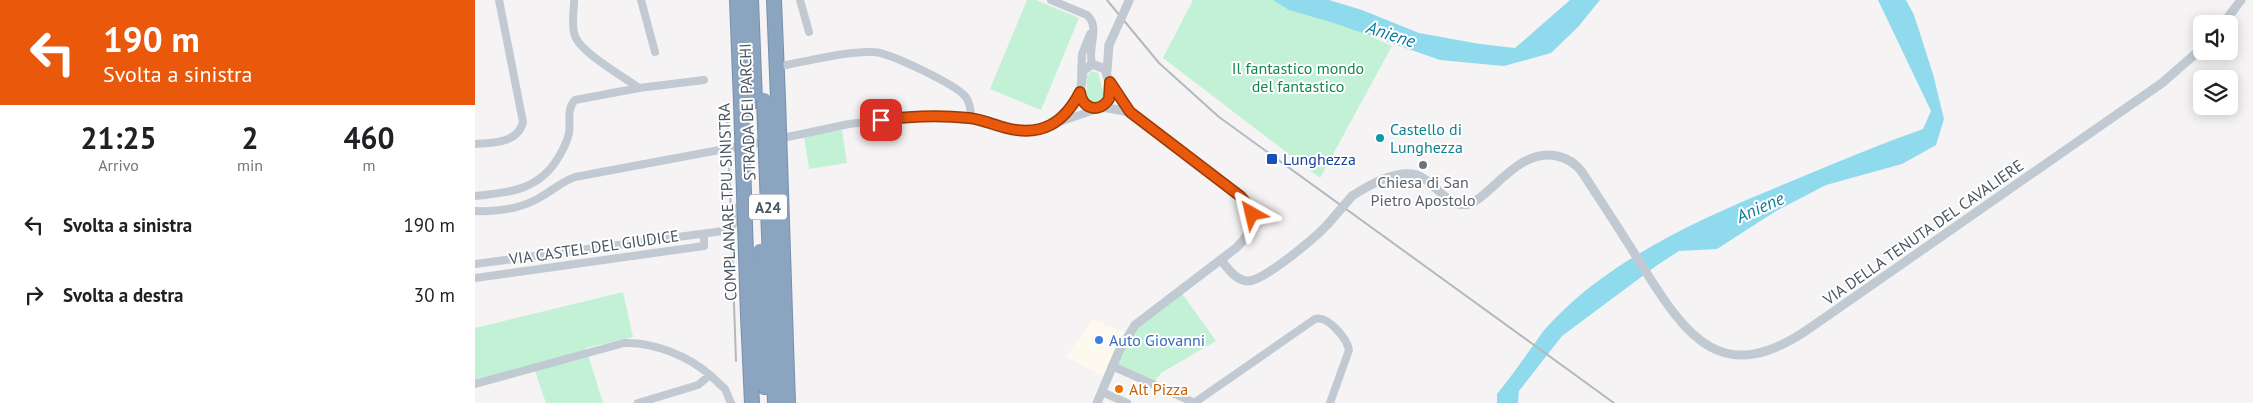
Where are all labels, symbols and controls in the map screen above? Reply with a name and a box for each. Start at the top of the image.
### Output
water label: Aniene [1363,15,1419,53]
map controls [2193,15,2238,115]
button: sound [2193,15,2238,60]
text: 190 m [103,16,200,62]
icon: left [20,20,85,85]
street label: STRADA DEI PARCHI [735,43,759,181]
park label: Il fantastico mondo del fantastico [1232,58,1364,96]
text: Svolta a sinistra [103,60,253,88]
button: layers [2193,70,2238,115]
pin [860,99,902,141]
street label: COMPLANARE TPU SINISTRA [714,102,740,301]
icon: arrive [867,106,895,134]
text: 21:25 [80,118,157,157]
text: 2 [242,118,259,157]
text: 460 [343,118,395,157]
place label: Castello di Lunghezza [1390,119,1463,157]
marker: Castello di Lunghezza [1374,132,1386,144]
place label: Lunghezza [1283,149,1356,169]
marker: Lunghezza [1265,152,1279,166]
text: Arrivo [98,155,139,175]
text: min [237,155,263,175]
text: m [363,155,376,175]
street label: VIA DELLA TENUTA DEL CAVALIERE [1818,155,2027,310]
marker: Chiesa di San Pietro Apostolo [1417,159,1429,171]
place label: Chiesa di San Pietro Apostolo [1371,172,1475,210]
water label: Aniene [1732,186,1788,228]
position arrow [1225,187,1277,239]
road number: A24 [749,194,787,220]
icon: left [20,211,48,239]
text: Svolta a sinistra [63,213,192,237]
text: 190 m [403,213,455,237]
street label: VIA CASTEL DEL GIUDICE [507,225,680,269]
icon: right [20,281,48,309]
text: Svolta a destra [63,283,184,307]
text: 30 m [414,283,455,307]
place label: Auto Giovanni [1109,330,1205,350]
marker: Auto Giovanni [1093,334,1105,346]
place label: Alt Pizza [1129,379,1188,399]
marker: Alt Pizza [1113,383,1125,395]

